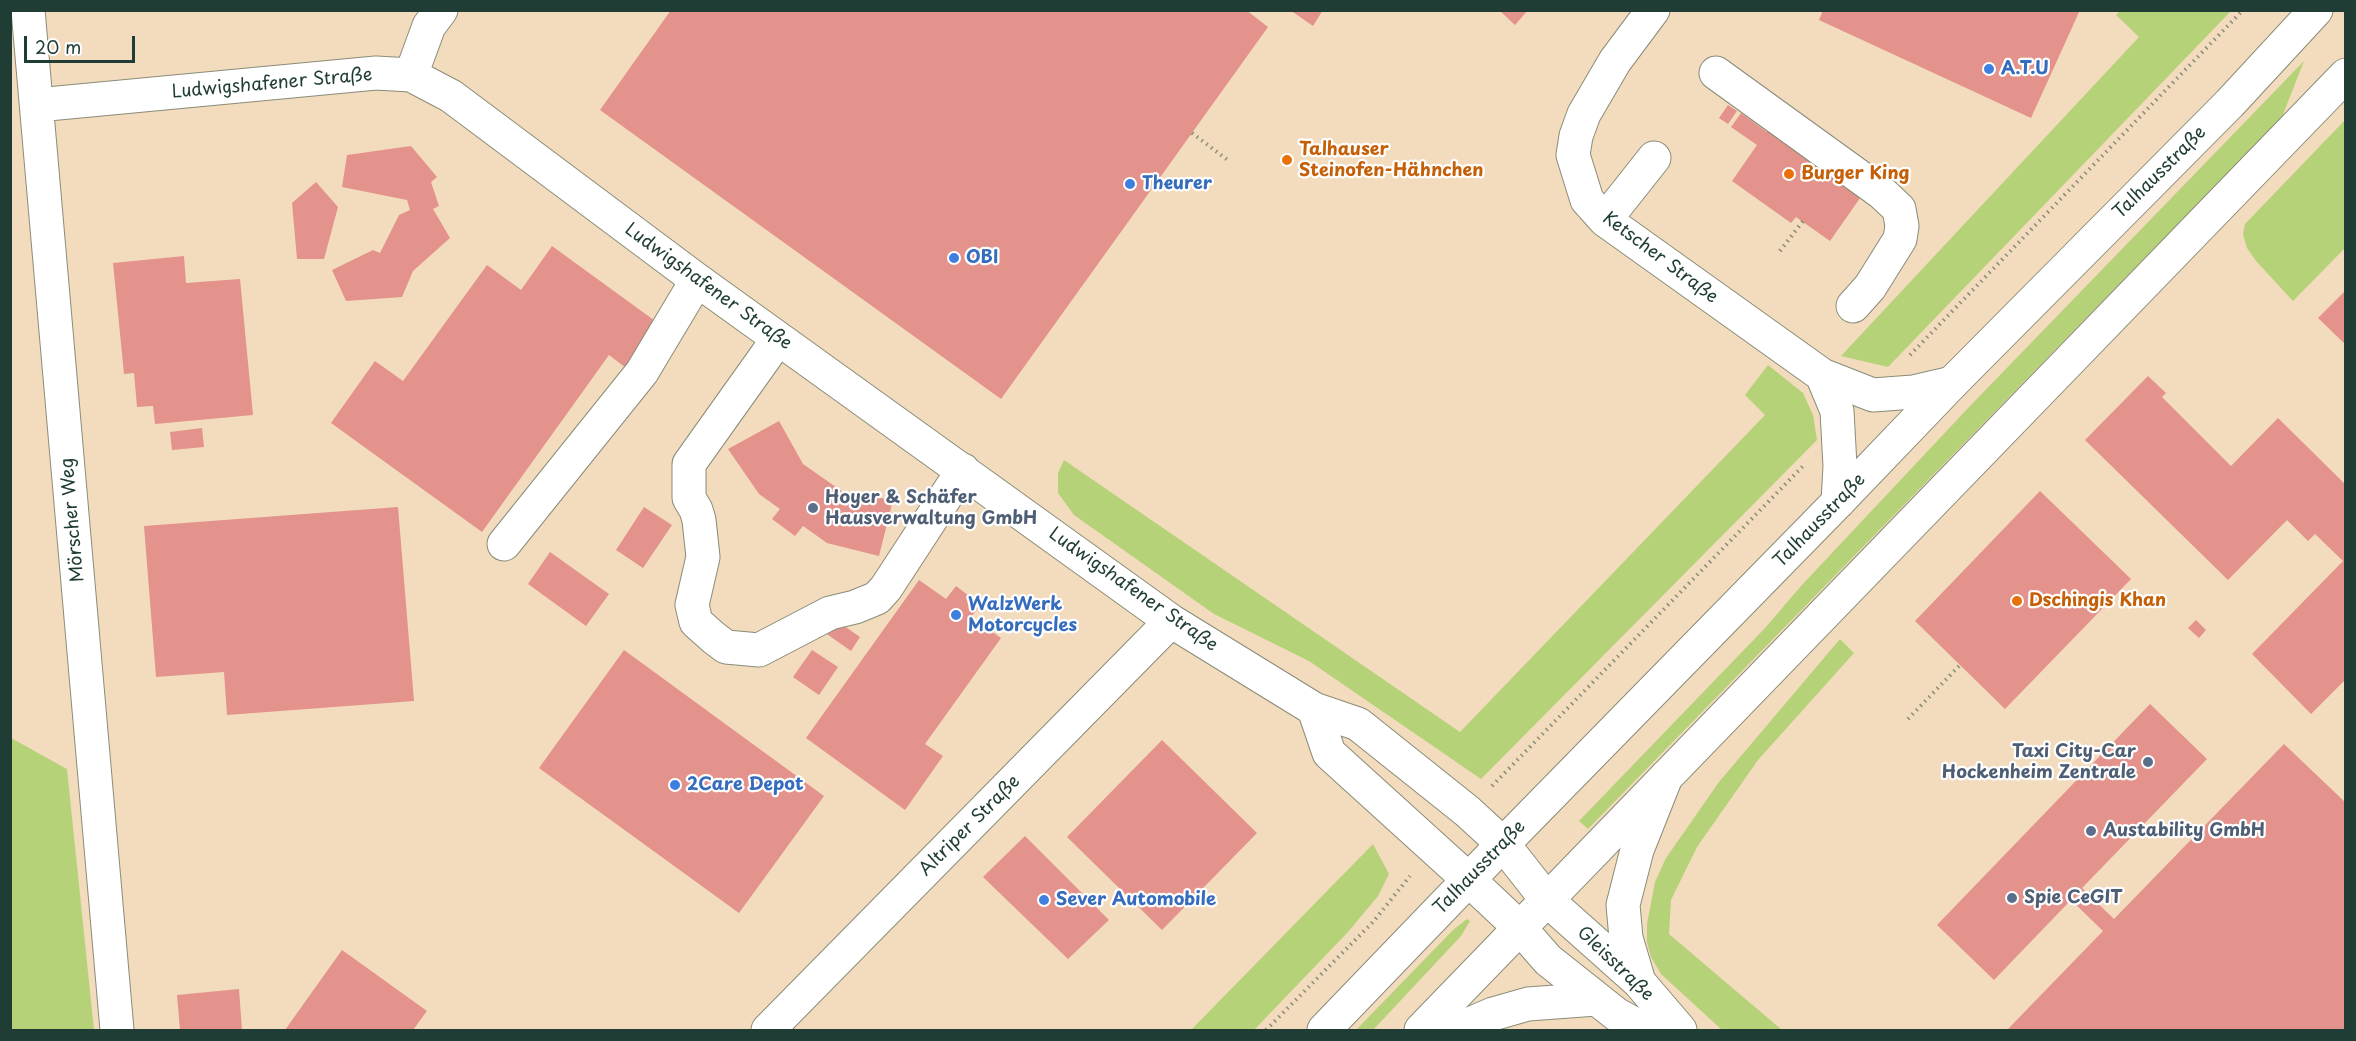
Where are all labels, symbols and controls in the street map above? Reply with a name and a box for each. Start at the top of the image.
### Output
scale bar [27,24,138,62]
text: 20 m [35,33,81,60]
place label: A.T.U [2001,58,2049,80]
marker: A.T.U [1982,62,1996,76]
street label: Ludwigshafener Straße [171,64,373,104]
street label: Talhausstraße [2109,122,2211,224]
place label: Talhauser Steinofen-Hähnchen [1299,139,1484,182]
marker: Talhauser Steinofen-Hähnchen [1280,153,1294,167]
place label: Burger King [1801,163,1909,185]
marker: Burger King [1782,167,1796,181]
place label: Theurer [1142,173,1212,195]
marker: Theurer [1123,177,1137,191]
street label: Ketscher Straße [1598,208,1722,308]
street label: Ludwigshafener Straße [620,219,796,355]
place label: OBI [966,247,998,269]
marker: OBI [947,251,961,265]
street label: Mörscher Weg [57,457,89,583]
street label: Talhausstraße [1770,470,1870,572]
place label: Hoyer & Schäfer Hausverwaltung GmbH [825,487,1037,530]
marker: Hoyer & Schäfer Hausverwaltung GmbH [806,501,820,515]
street label: Ludwigshafener Straße [1044,523,1222,657]
place label: Dschingis Khan [2029,590,2166,612]
place label: WalzWerk Motorcycles [968,594,1077,636]
marker: Dschingis Khan [2010,594,2024,608]
marker: WalzWerk Motorcycles [949,608,963,622]
place label: Taxi City-Car Hockenheim Zentrale [1942,741,2136,783]
marker: Taxi City-Car Hockenheim Zentrale [2141,755,2155,769]
street label: Altriper Straße [915,771,1025,881]
place label: 2Care Depot [687,774,804,796]
marker: 2Care Depot [668,778,682,792]
street label: Talhausstraße [1430,817,1530,919]
place label: Austability GmbH [2103,820,2265,842]
marker: Austability GmbH [2084,824,2098,838]
place label: Spie CeGIT [2024,887,2123,909]
place label: Sever Automobile [1056,889,1216,911]
marker: Spie CeGIT [2005,891,2019,905]
marker: Sever Automobile [1037,893,1051,907]
street label: Gleisstraße [1572,922,1658,1006]

